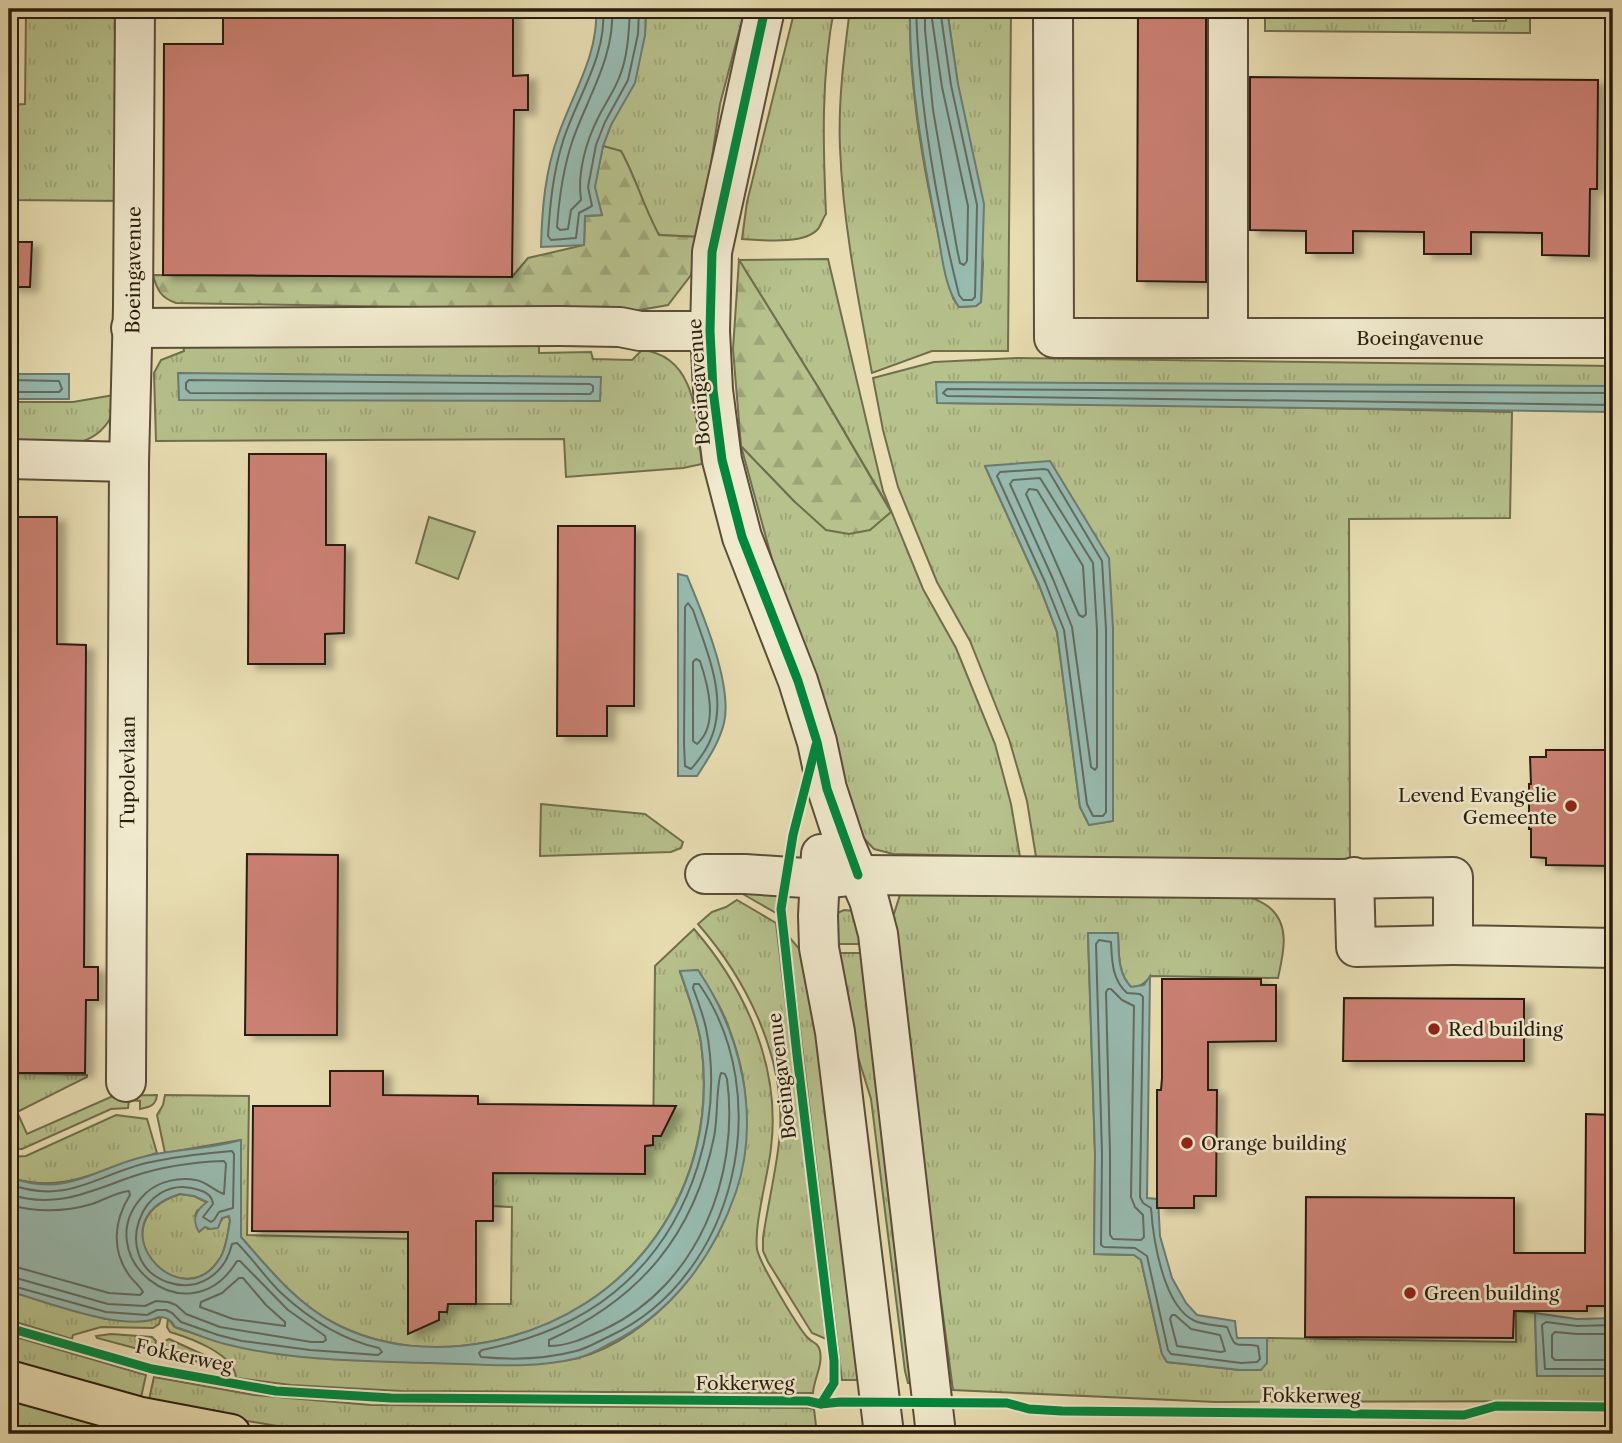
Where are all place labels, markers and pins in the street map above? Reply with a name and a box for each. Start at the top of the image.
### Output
place label: Levend Evangelie Gemeente [1398,784,1557,829]
marker: Levend Evangelie Gemeente [1563,798,1579,814]
place label: Red building [1448,1018,1564,1041]
marker: Red building [1426,1021,1442,1037]
place label: Orange building [1201,1132,1347,1155]
marker: Orange building [1179,1135,1195,1151]
place label: Green building [1424,1282,1560,1305]
marker: Green building [1402,1285,1418,1301]

